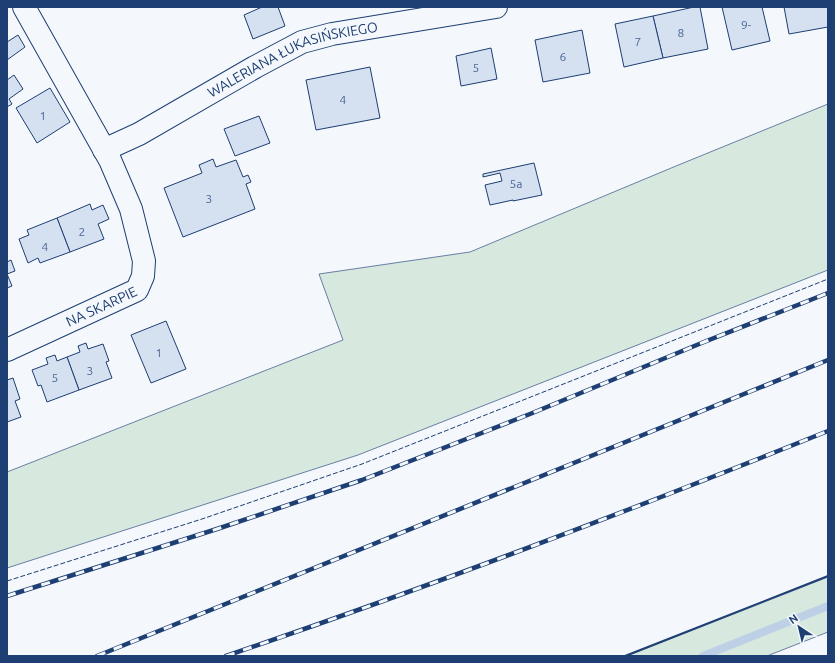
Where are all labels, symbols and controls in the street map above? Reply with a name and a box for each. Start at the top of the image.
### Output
house number: 9- [741,18,752,31]
street label: WALERIANA ŁUKASIŃSKIEGO [205,19,379,101]
house number: 8 [678,26,685,39]
house number: 7 [635,35,641,48]
house number: 6 [560,50,567,63]
house number: 5 [473,61,479,74]
house number: 4 [340,93,347,106]
house number: 1 [40,109,46,122]
house number: 5a [510,177,522,190]
house number: 3 [206,192,212,205]
house number: 2 [79,225,85,238]
house number: 4 [42,240,49,253]
street label: NA SKARPIE [63,283,140,330]
house number: 1 [156,346,162,359]
house number: 3 [87,364,93,377]
house number: 5 [52,371,58,384]
north arrow [779,607,819,647]
text: N [786,612,800,626]

